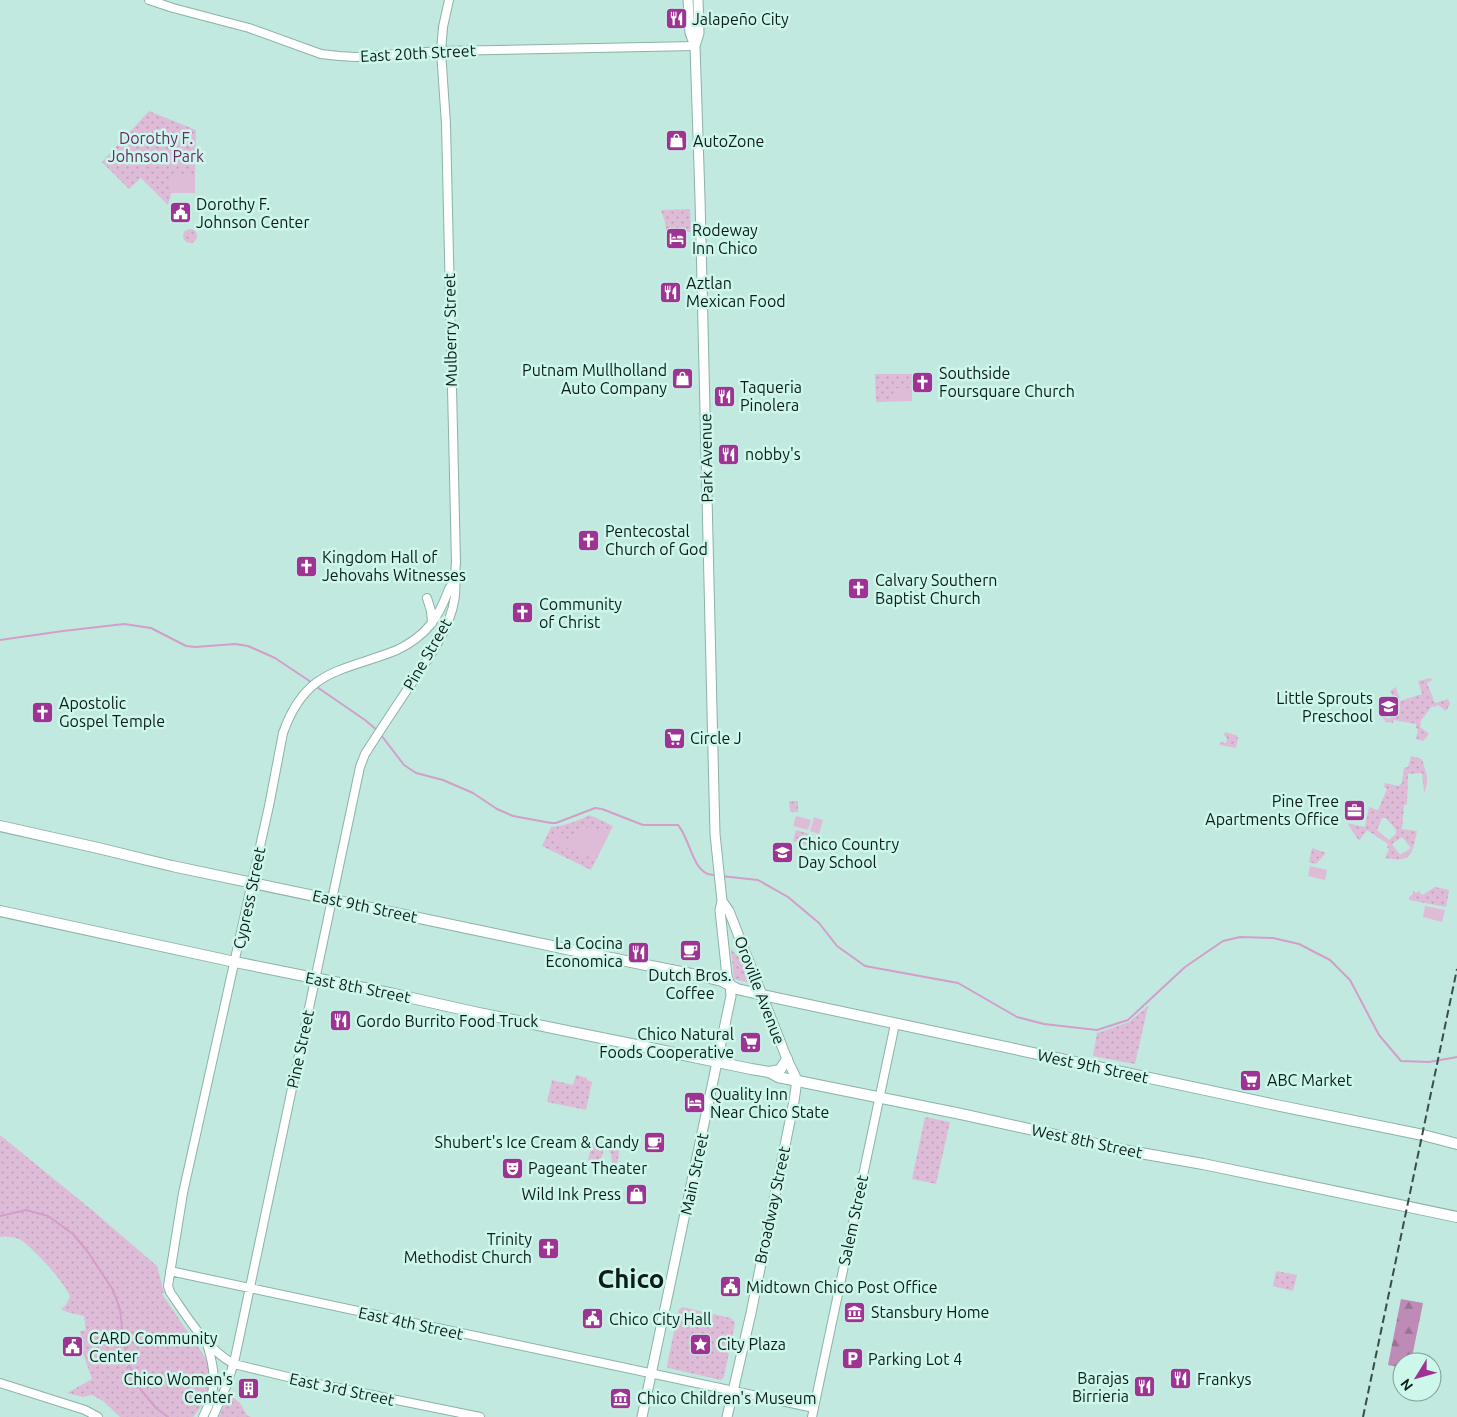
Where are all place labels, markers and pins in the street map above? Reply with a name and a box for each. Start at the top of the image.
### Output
restaurant icon: Jalapeño City [664,7,688,31]
place label: Jalapeño City [692,10,789,28]
shop icon: AutoZone [665,129,689,153]
place label: AutoZone [693,132,764,150]
place label: Dorothy F. Johnson Center [196,195,310,231]
public building icon: Dorothy F. Johnson Center [168,201,192,225]
place label: Rodeway Inn Chico [692,221,758,257]
hotel icon: Rodeway Inn Chico [664,227,688,251]
place label: Aztlan Mexican Food [686,274,786,310]
restaurant icon: Aztlan Mexican Food [658,280,682,304]
place label: Putnam Mullholland Auto Company [522,361,667,397]
place label: Southside Foursquare Church [939,364,1075,400]
shop icon: Putnam Mullholland Auto Company [671,367,695,391]
church icon: Southside Foursquare Church [911,370,935,394]
place label: Taqueria Pinolera [740,378,802,414]
restaurant icon: Taqueria Pinolera [712,384,736,408]
restaurant icon: nobby's [717,442,741,466]
place label: nobby's [745,445,801,463]
place label: Pentecostal Church of God [605,522,708,558]
church icon: Pentecostal Church of God [577,528,601,552]
place label: Kingdom Hall of Jehovahs Witnesses [322,548,466,584]
church icon: Kingdom Hall of Jehovahs Witnesses [294,554,318,578]
place label: Calvary Southern Baptist Church [875,571,997,607]
church icon: Calvary Southern Baptist Church [847,577,871,601]
place label: Community of Christ [539,595,622,631]
church icon: Community of Christ [511,601,535,625]
place label: Little Sprouts Preschool [1276,689,1373,725]
place label: Apostolic Gospel Temple [59,694,165,730]
school or university icon: Little Sprouts Preschool [1377,695,1401,719]
church icon: Apostolic Gospel Temple [31,700,55,724]
supermarket icon: Circle J [662,726,686,750]
place label: Circle J [690,729,742,747]
place label: Pine Tree Apartments Office [1205,792,1339,828]
office icon: Pine Tree Apartments Office [1343,798,1367,822]
place label: Chico Country Day School [798,835,899,871]
school or university icon: Chico Country Day School [770,841,794,865]
place label: La Cocina Economica [545,934,623,970]
cafe icon: Dutch Bros. Coffee [678,939,702,963]
restaurant icon: La Cocina Economica [627,940,651,964]
place label: Dutch Bros. Coffee [648,966,732,1002]
restaurant icon: Gordo Burrito Food Truck [328,1009,352,1033]
place label: Gordo Burrito Food Truck [356,1012,538,1030]
place label: Chico Natural Foods Cooperative [599,1025,734,1061]
supermarket icon: Chico Natural Foods Cooperative [738,1031,762,1055]
supermarket icon: ABC Market [1239,1068,1263,1092]
place label: ABC Market [1267,1071,1353,1089]
place label: Quality Inn Near Chico State [710,1085,829,1121]
hotel icon: Quality Inn Near Chico State [682,1091,706,1115]
cafe icon: Shubert's Ice Cream & Candy [643,1130,667,1154]
place label: Shubert's Ice Cream & Candy [435,1133,639,1151]
theatre icon: Pageant Theater [500,1156,524,1180]
place label: Pageant Theater [528,1159,647,1177]
shop icon: Wild Ink Press [625,1182,649,1206]
place label: Wild Ink Press [521,1185,621,1203]
place label: Trinity Methodist Church [404,1230,532,1266]
church icon: Trinity Methodist Church [536,1236,560,1260]
public building icon: Midtown Chico Post Office [718,1275,742,1299]
place label: Midtown Chico Post Office [746,1278,938,1296]
museum icon: Stansbury Home [843,1300,867,1324]
place label: Stansbury Home [871,1303,989,1321]
public building icon: Chico City Hall [581,1307,605,1331]
place label: Chico City Hall [609,1310,711,1328]
place label: CARD Community Center [89,1329,218,1365]
place icon: City Plaza [689,1332,713,1356]
public building icon: CARD Community Center [61,1335,85,1359]
place label: City Plaza [717,1335,786,1353]
parking icon: Parking Lot 4 [840,1347,864,1371]
place label: Parking Lot 4 [868,1350,962,1368]
restaurant icon: Frankys [1169,1367,1193,1391]
place label: Barajas Birrieria [1072,1369,1129,1405]
place label: Chico Women's Center [124,1370,233,1406]
place label: Frankys [1197,1370,1251,1388]
restaurant icon: Barajas Birrieria [1133,1375,1157,1399]
building icon: Chico Women's Center [237,1376,261,1400]
museum icon: Chico Children's Museum [609,1386,633,1410]
place label: Chico Children's Museum [637,1389,817,1407]

